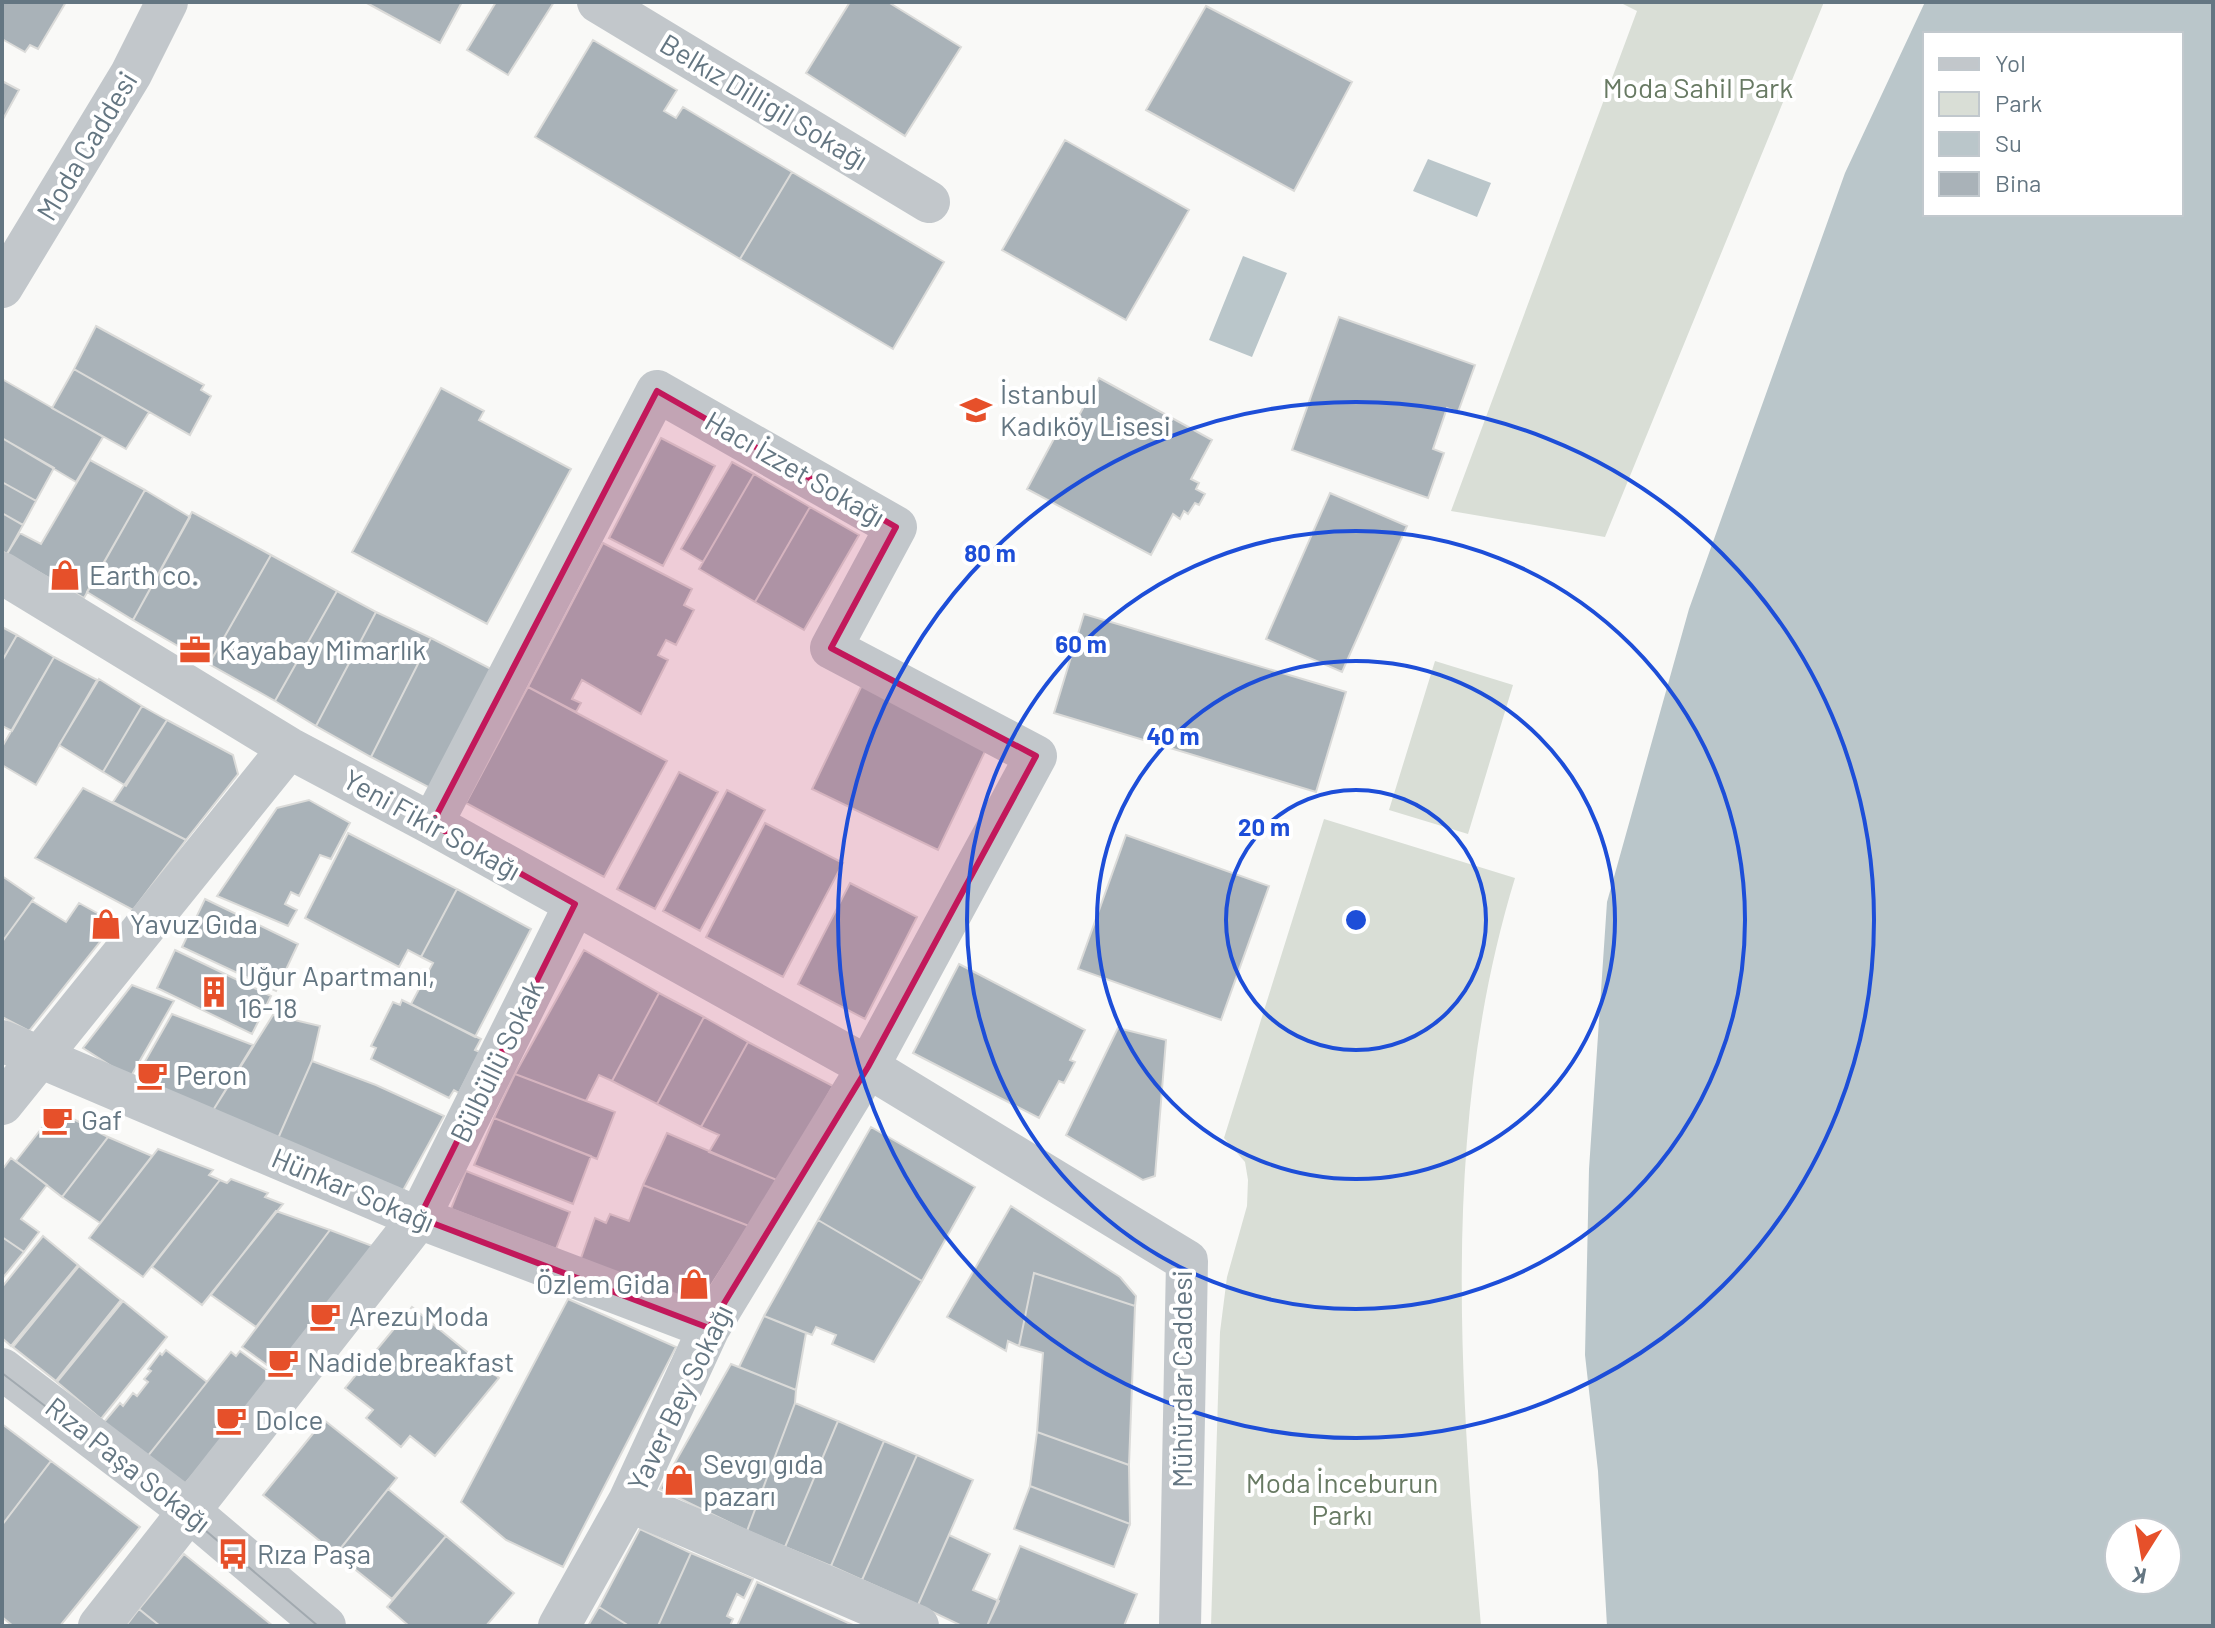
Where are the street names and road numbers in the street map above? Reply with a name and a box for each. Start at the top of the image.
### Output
street label: Belkız Dilligil Sokağı [655,26,875,177]
street label: Moda Caddesi [28,65,144,226]
street label: Hacı İzzet Sokağı [700,403,891,533]
street label: Yeni Fikir Sokağı [338,761,527,887]
street label: Bülbüllü Sokak [442,974,550,1147]
street label: Hünkar Sokağı [267,1140,440,1239]
street label: Mühürdar Caddesi [1164,1270,1198,1488]
street label: Yaver Bey Sokağı [619,1299,739,1496]
street label: Rıza Paşa Sokağı [39,1389,218,1539]

